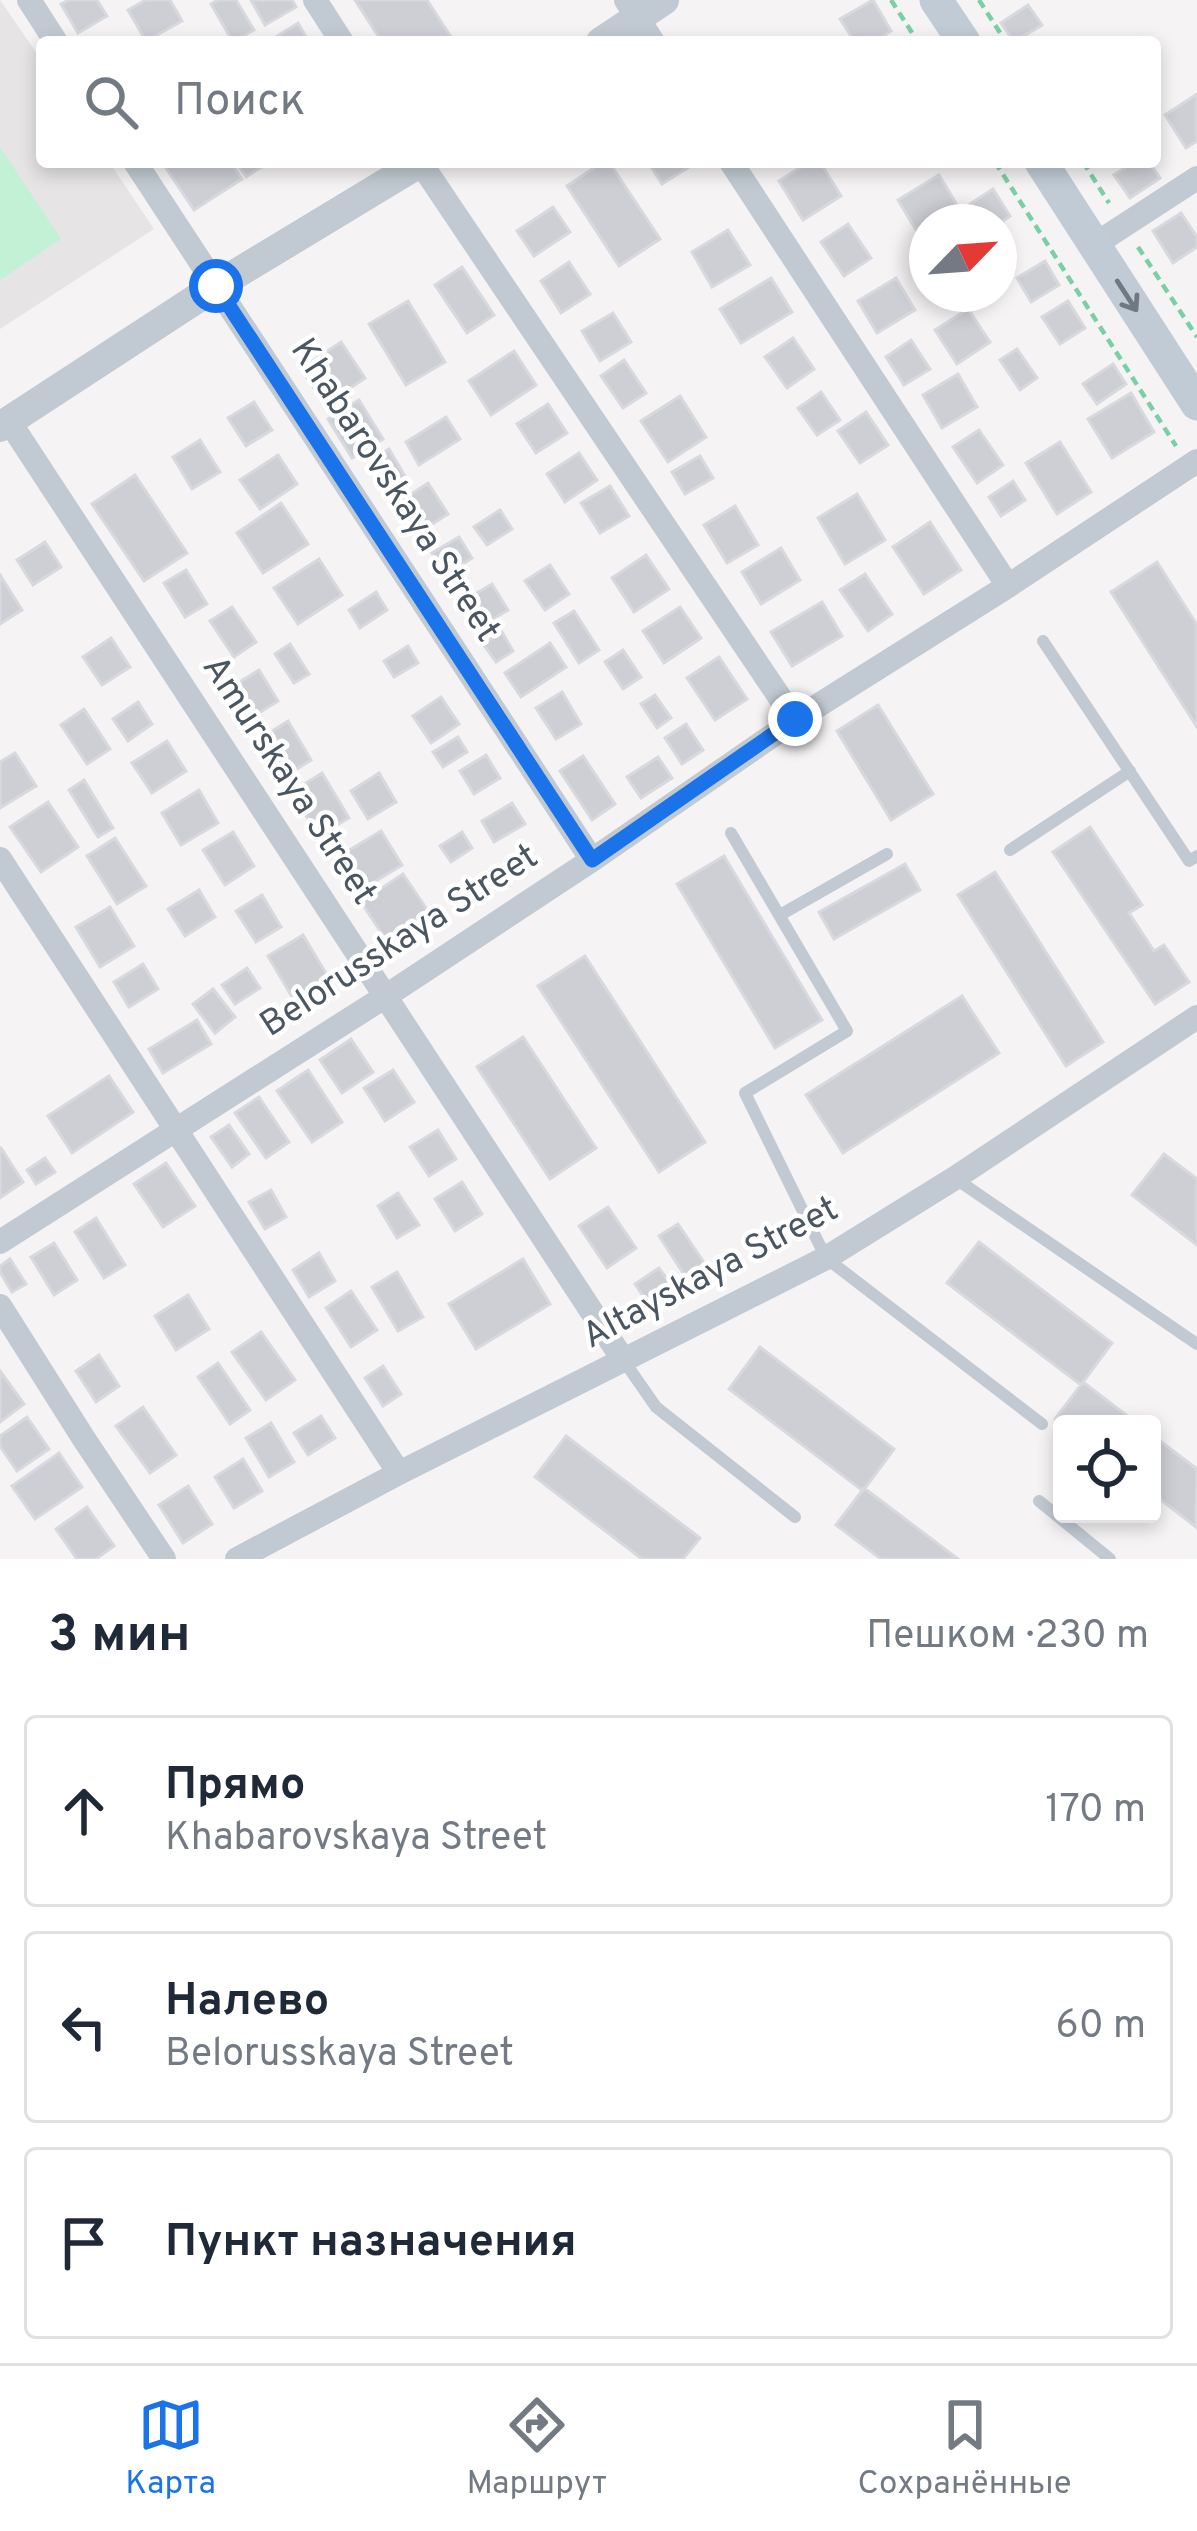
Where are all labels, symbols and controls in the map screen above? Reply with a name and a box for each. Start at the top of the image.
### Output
search box [36,36,1161,168]
icon: search [78,69,144,135]
text: Поиск [174,74,305,131]
north arrow [909,204,1017,312]
route start [189,259,243,313]
one-way arrow [1115,278,1140,312]
street label: Khabarovskaya Street [279,331,509,651]
street label: Amurskaya Street [190,648,386,914]
route end [768,692,822,746]
street label: Belorusskaya Street [252,835,548,1049]
street label: Altayskaya Street [575,1187,847,1361]
map controls [1053,1415,1161,1523]
button: locate [1053,1415,1161,1523]
text: 3 мин [48,1605,191,1670]
text: Пешком · 230 m [866,1613,1149,1662]
text: Прямо [165,1758,306,1815]
icon: ahead [51,1778,117,1844]
text: 170 m [1045,1787,1146,1836]
text: Khabarovskaya Street [165,1815,547,1864]
text: Налево [165,1974,329,2031]
icon: left [51,1994,117,2060]
text: 60 m [1055,2003,1146,2052]
text: Belorusskaya Street [165,2031,514,2080]
icon: arrive [51,2210,117,2276]
text: Пункт назначения [165,2215,577,2272]
tab: Карта [125,2392,216,2506]
tab: Маршрут [466,2392,607,2506]
tab: Сохранённые [858,2392,1072,2506]

